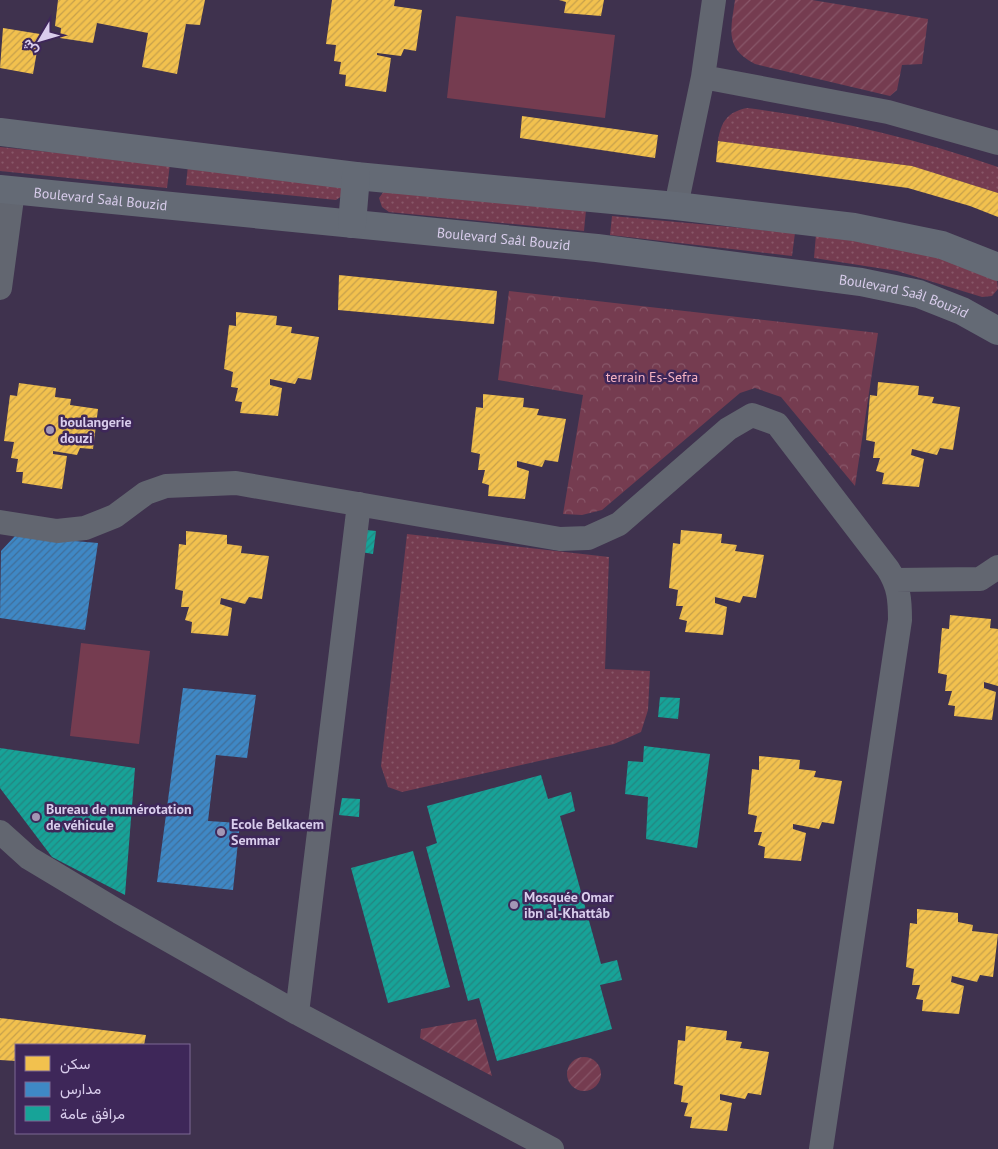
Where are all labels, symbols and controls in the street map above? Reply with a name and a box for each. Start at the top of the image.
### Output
north arrow [15,15,65,65]
text: ش [17,36,42,60]
street label: Boulevard Saâl Bouzid [33,183,168,214]
street label: Boulevard Saâl Bouzid [436,223,571,254]
street label: Boulevard Saâl Bouzid [838,270,972,322]
park label: terrain Es-Sefra [606,368,698,386]
place label: boulangerie douzi [60,413,132,447]
marker: boulangerie douzi [44,424,56,436]
place label: Bureau de numérotation de véhicule [46,800,192,834]
marker: Bureau de numérotation de véhicule [30,811,42,823]
place label: Ecole Belkacem Semmar [231,815,324,849]
marker: Ecole Belkacem Semmar [215,826,227,838]
place label: Mosquée Omar ibn al-Khattâb [524,888,614,922]
marker: Mosquée Omar ibn al-Khattâb [508,899,520,911]
legend [15,1044,190,1134]
text: سكن [60,1054,90,1074]
text: مدارس [60,1079,101,1099]
text: مرافق عامة [60,1104,125,1124]

